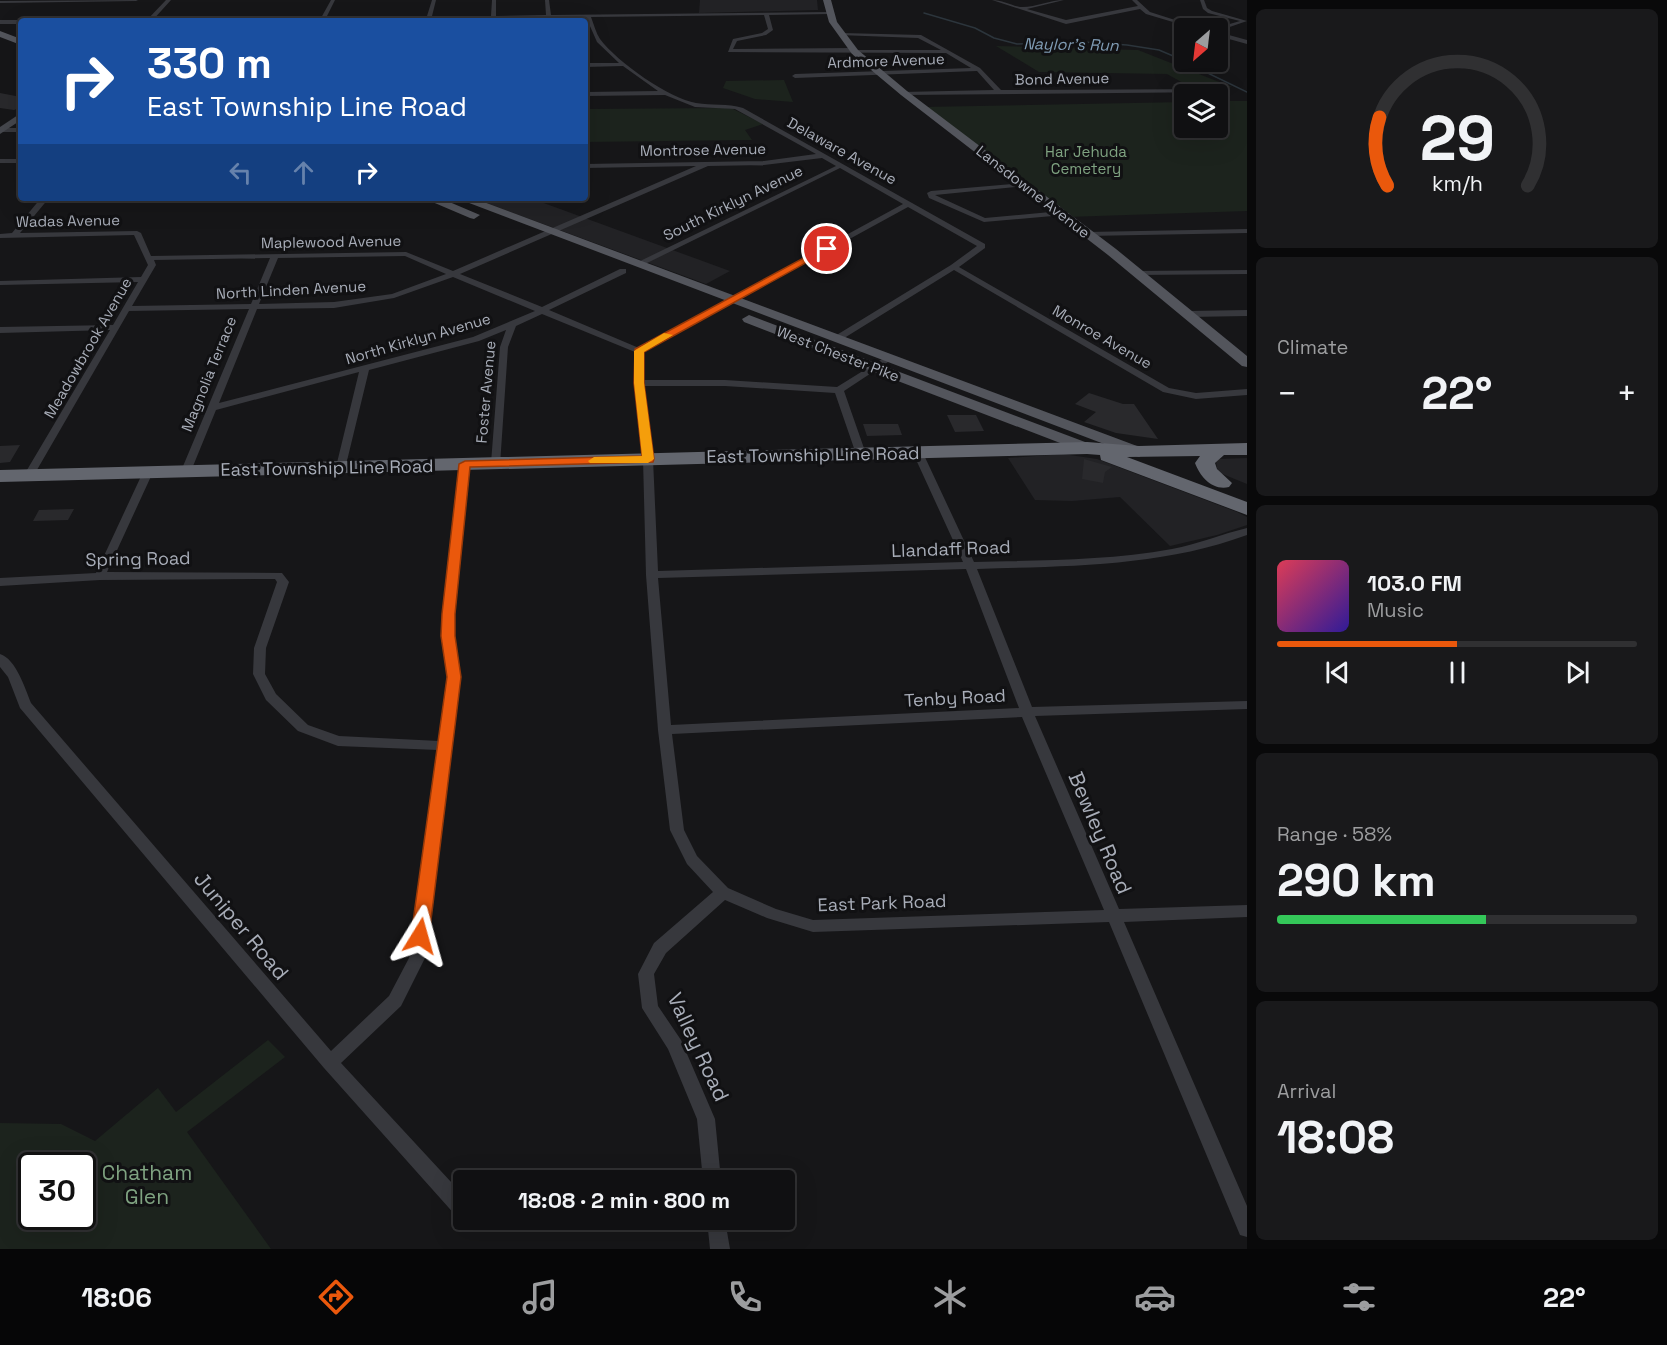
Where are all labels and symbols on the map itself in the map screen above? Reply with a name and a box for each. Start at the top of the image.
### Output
north arrow [1174,18,1228,72]
water label: Naylor's Run [1023,33,1120,56]
street label: Ardmore Avenue [827,49,945,72]
street label: Bond Avenue [1014,68,1110,89]
street label: Delaware Avenue [784,113,900,189]
street label: Montrose Avenue [640,139,766,160]
street label: Lansdowne Avenue [973,141,1094,242]
park label: Har Jehuda Cemetery [1045,142,1127,178]
street label: South Kirklyn Avenue [660,160,806,245]
street label: Wadas Avenue [16,210,120,231]
pin [801,223,852,274]
street label: Maplewood Avenue [261,231,401,252]
street label: Meadowbrook Avenue [39,274,136,422]
street label: North Linden Avenue [215,276,367,303]
street label: Monroe Avenue [1049,300,1155,373]
street label: North Kirklyn Avenue [343,309,493,368]
street label: Magnolia Terrace [177,313,240,434]
street label: West Chester Pike [774,321,902,386]
street label: Foster Avenue [472,340,499,444]
street label: East Township Line Road [706,441,920,468]
street label: East Township Line Road [220,454,434,481]
street label: Llandaff Road [891,535,1011,562]
street label: Spring Road [85,546,191,571]
street label: Tenby Road [903,683,1006,712]
street label: Bewley Road [1063,768,1138,898]
street label: Juniper Road [188,866,295,986]
street label: East Park Road [817,889,947,916]
position arrow [388,904,452,968]
street label: Valley Road [662,988,735,1105]
speed limit sign: 30 [18,1152,96,1230]
park label: Chatham Glen [102,1159,192,1210]

